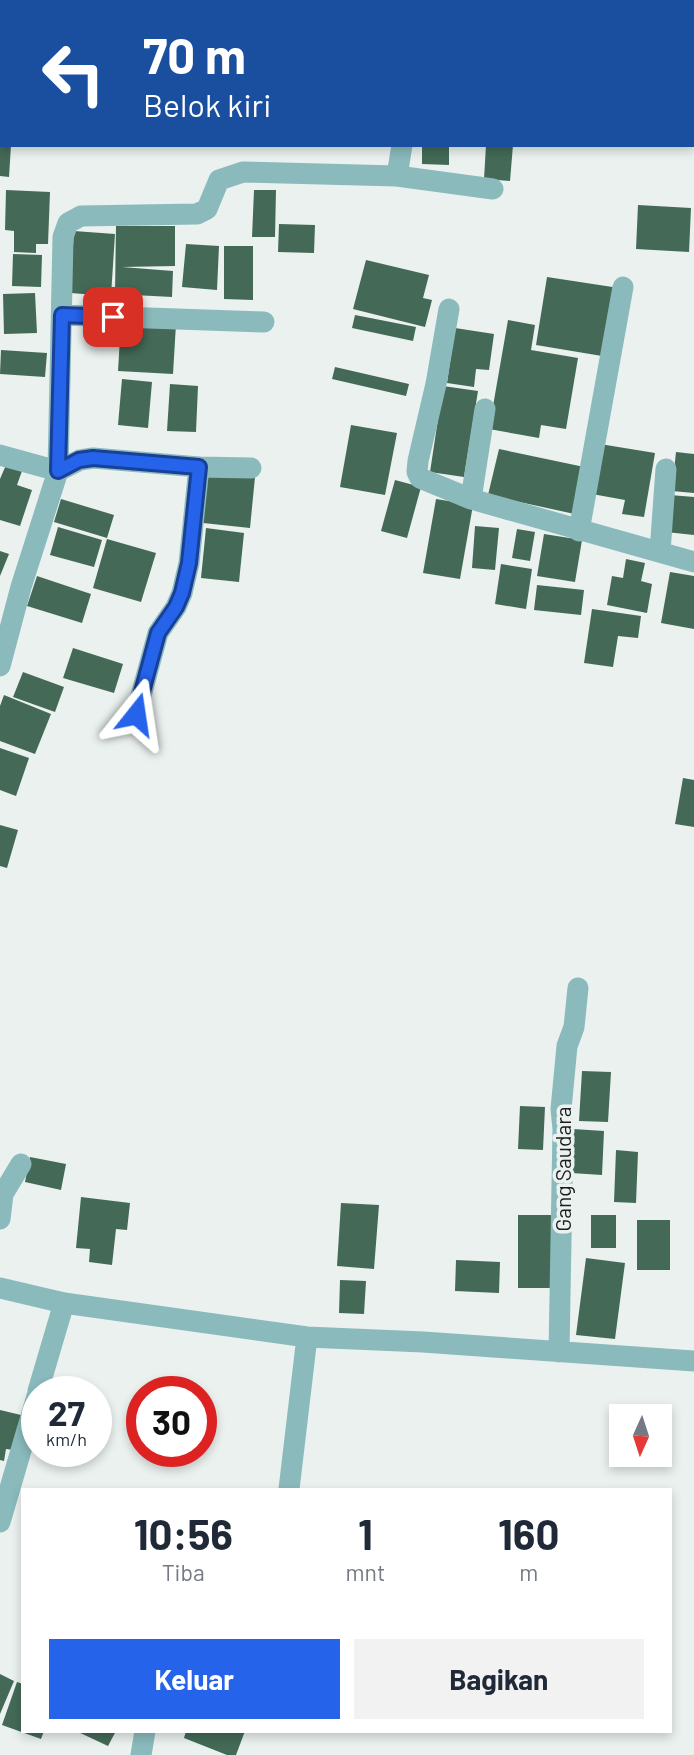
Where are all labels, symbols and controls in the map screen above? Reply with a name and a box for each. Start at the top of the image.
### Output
text: 70 m [143,25,246,84]
icon: left [28,28,119,119]
text: Belok kiri [143,85,271,123]
pin [83,287,143,347]
icon: arrive [94,298,132,336]
position arrow [99,677,173,751]
street label: Gang Saudara [550,1107,575,1231]
speed limit sign: 30 [126,1376,217,1467]
text: 27 [48,1391,85,1433]
north arrow [609,1404,672,1466]
map controls [609,1404,672,1467]
text: km/h [46,1428,87,1450]
text: 10:56 [134,1508,233,1558]
text: 1 [358,1508,373,1558]
text: 160 [498,1508,559,1558]
text: Tiba [162,1558,205,1586]
text: mnt [346,1558,385,1586]
text: m [519,1558,538,1586]
button: Keluar [49,1639,340,1719]
button: Bagikan [354,1639,644,1719]

